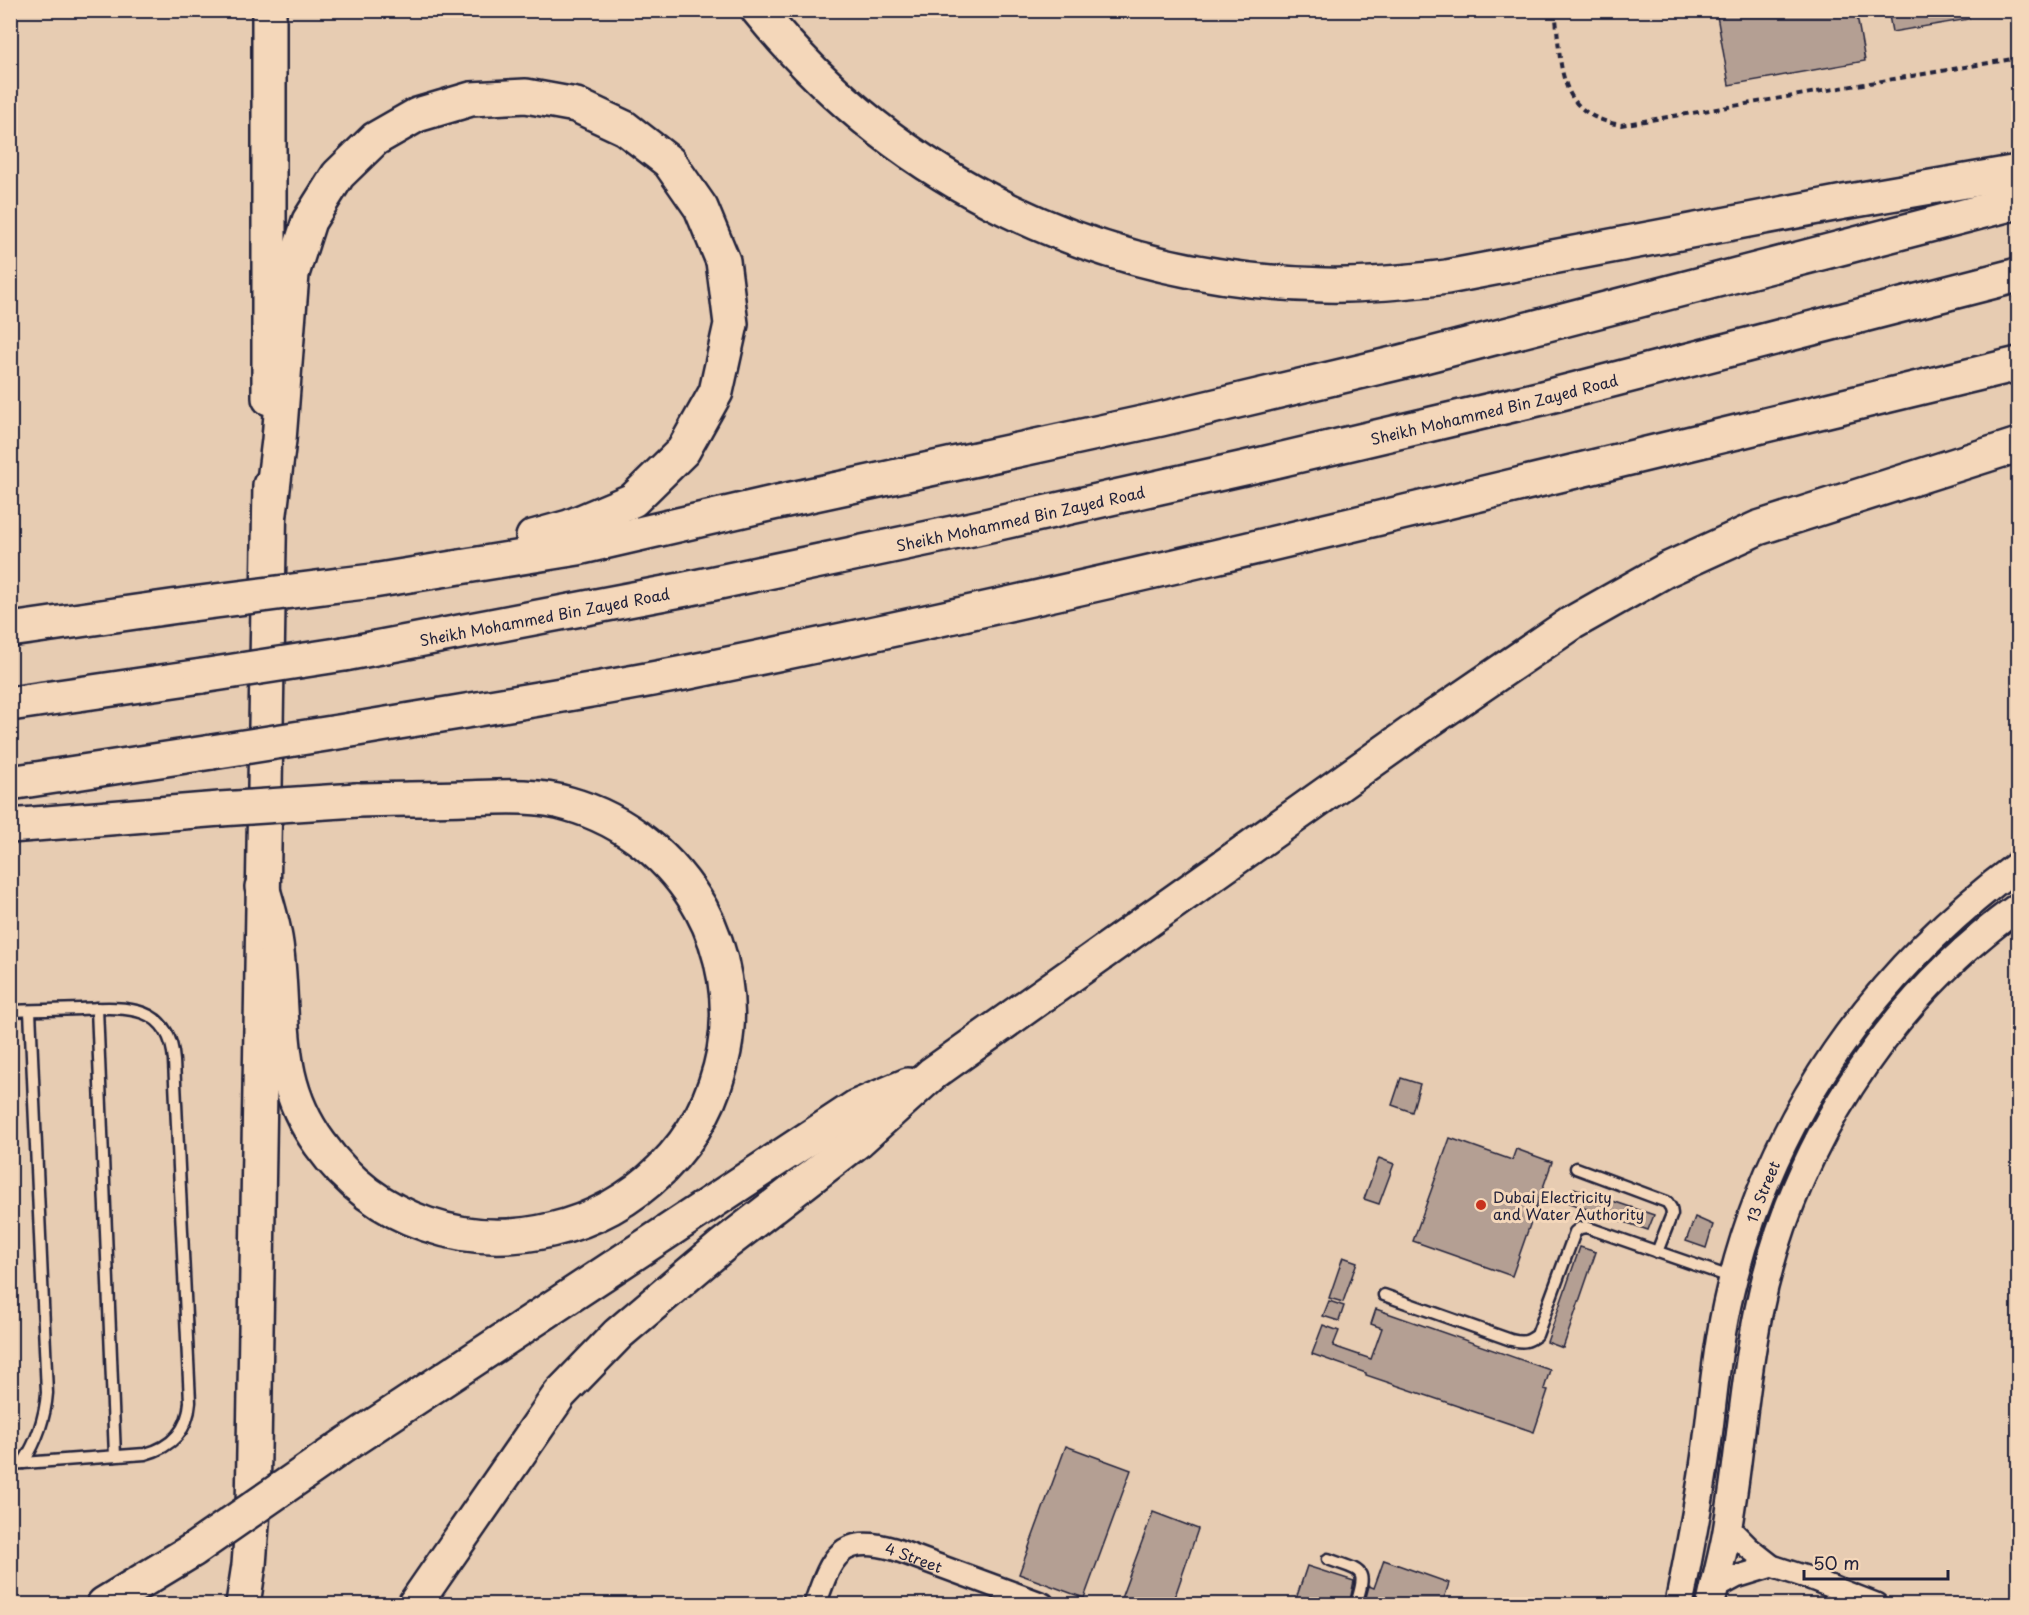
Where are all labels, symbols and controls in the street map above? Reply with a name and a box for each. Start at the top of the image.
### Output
street label: Sheikh Mohammed Bin Zayed Road [1368,367,1620,450]
street label: Sheikh Mohammed Bin Zayed Road [894,479,1147,556]
street label: Sheikh Mohammed Bin Zayed Road [418,581,671,651]
street label: 13 Street [1739,1157,1785,1225]
place label: Dubai Electricity and Water Authority [1493,1185,1644,1225]
marker: Dubai Electricity and Water Authority [1474,1198,1488,1212]
street label: 4 Street [883,1536,946,1578]
scale bar [1804,1543,1948,1581]
text: 50 m [1813,1549,1860,1576]

